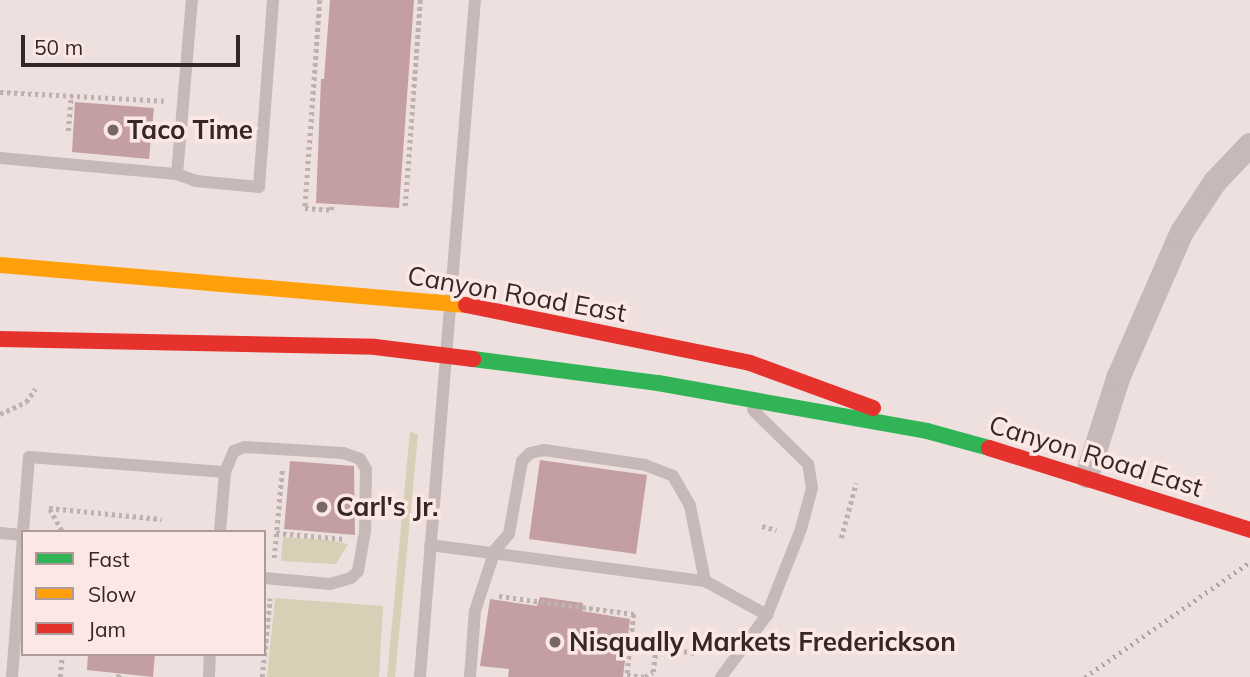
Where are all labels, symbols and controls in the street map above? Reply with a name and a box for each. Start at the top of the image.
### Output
scale bar [24,21,243,65]
text: 50 m [34,34,83,60]
place label: Taco Time [127,114,253,146]
marker: Taco Time [105,122,121,138]
street label: Canyon Road East [405,259,629,329]
street label: Canyon Road East [985,409,1207,503]
place label: Carl's Jr. [336,491,438,523]
marker: Carl's Jr. [314,499,330,515]
legend [21,530,266,656]
text: Fast [88,546,130,572]
text: Slow [88,581,136,607]
text: Jam [88,616,126,642]
place label: Nisqually Markets Frederickson [569,626,956,658]
marker: Nisqually Markets Frederickson [547,634,563,650]

